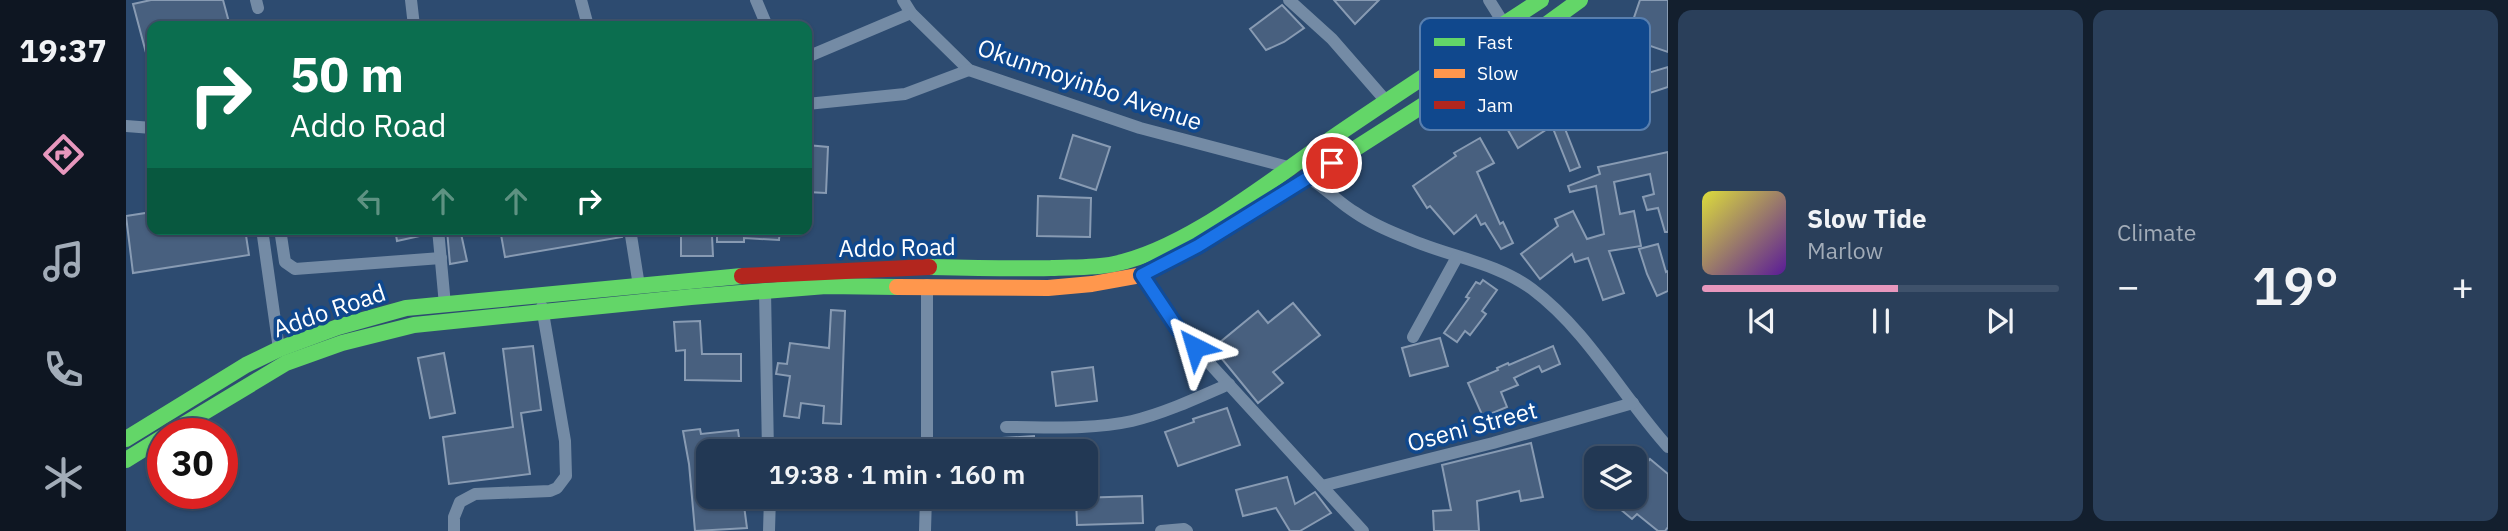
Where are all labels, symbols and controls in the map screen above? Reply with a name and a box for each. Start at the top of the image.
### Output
legend [1420,18,1650,130]
text: 19:37 [19,29,107,71]
text: Fast [1477,30,1513,54]
street label: Okunmoyinbo Avenue [973,31,1207,137]
text: 50 m [290,42,404,105]
icon: right [175,49,266,140]
text: Slow [1477,61,1518,85]
text: Jam [1477,93,1513,117]
text: Addo Road [290,104,447,146]
icon: directions [39,130,88,179]
pin [1302,133,1362,193]
icon: arrive [1313,144,1351,182]
icon: left [351,182,389,220]
icon: ahead [424,182,462,220]
icon: ahead [497,182,535,220]
icon: right [570,182,608,220]
text: Slow Tide [1807,201,1927,235]
text: Climate [2117,217,2196,247]
street label: Addo Road [838,230,956,264]
text: Marlow [1807,235,1883,265]
icon: music [39,237,88,286]
text: 19° [2252,252,2339,319]
text: − [2117,261,2140,310]
text: + [2451,261,2474,310]
street label: Addo Road [268,276,390,344]
icon: previous [1743,302,1781,340]
icon: pause [1862,302,1900,340]
icon: next [1981,302,2019,340]
position arrow [1158,310,1232,384]
icon: phone [39,345,88,394]
street label: Oseni Street [1404,393,1540,459]
speed limit sign: 30 [147,418,238,509]
map controls [1584,446,1647,509]
button: layers [1584,446,1647,509]
icon: climate [39,453,88,502]
text: 19:38 · 1 min · 160 m [769,457,1025,491]

